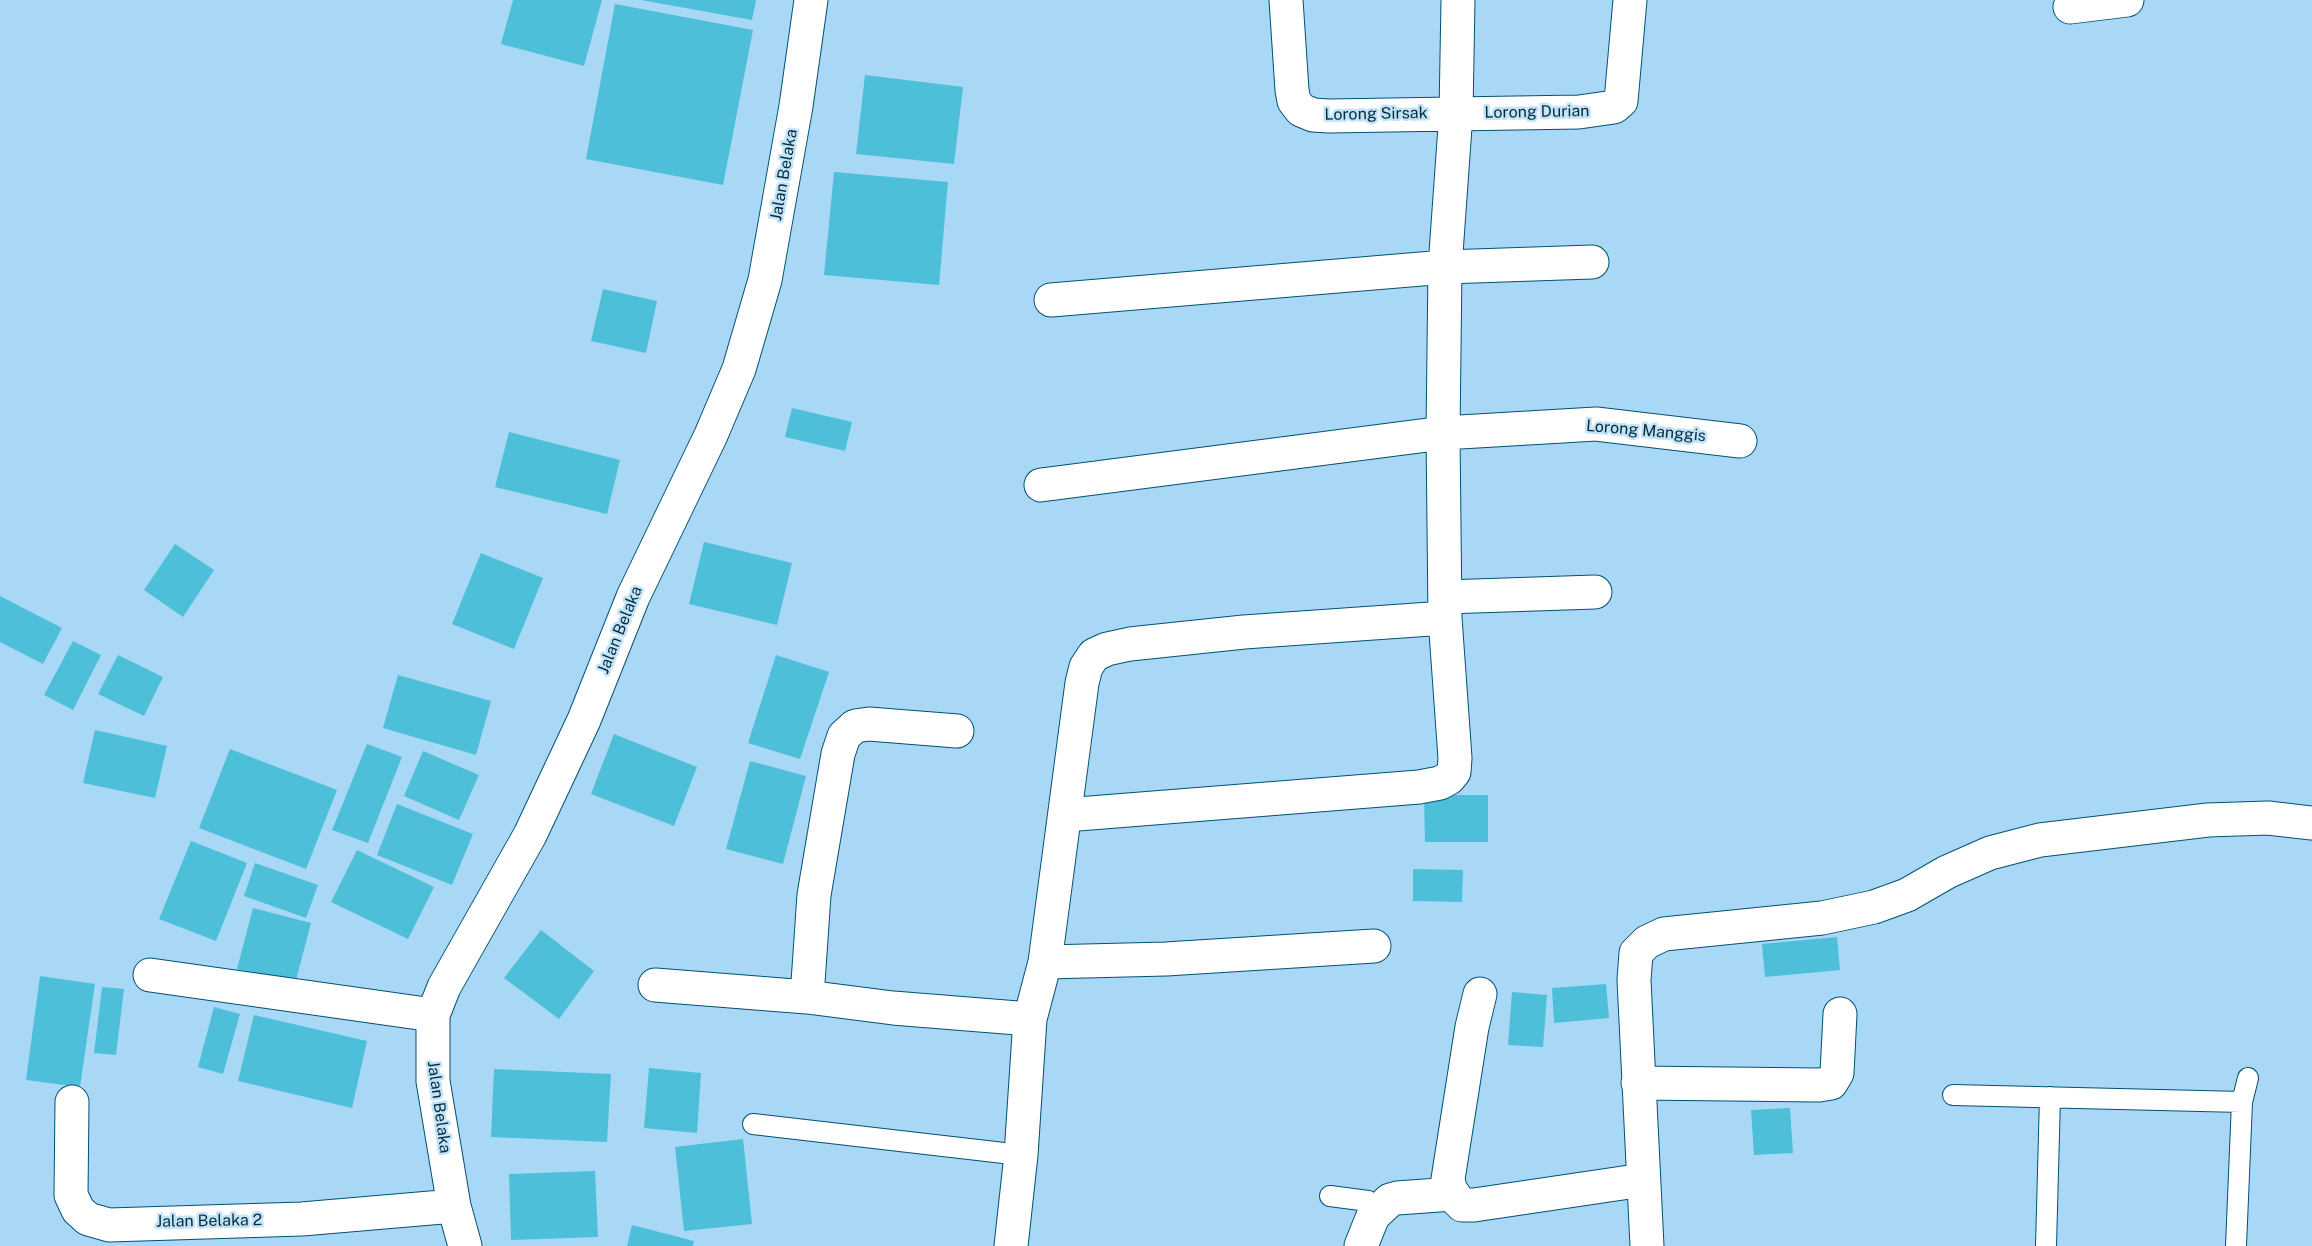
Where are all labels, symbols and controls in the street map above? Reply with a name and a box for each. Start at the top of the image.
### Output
street label: Lorong Durian [1484,101,1590,123]
street label: Lorong Sirsak [1324,104,1428,124]
street label: Jalan Belaka [766,128,802,222]
street label: Lorong Manggis [1585,416,1707,446]
street label: Jalan Belaka [594,583,646,677]
street label: Jalan Belaka [423,1060,455,1154]
street label: Jalan Belaka 2 [156,1210,262,1232]

